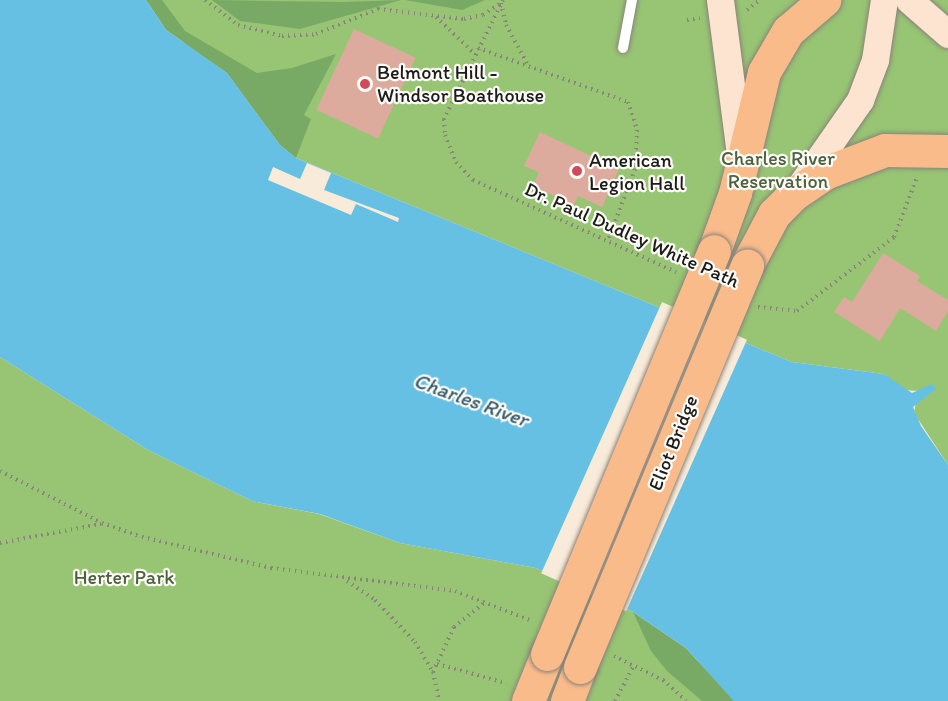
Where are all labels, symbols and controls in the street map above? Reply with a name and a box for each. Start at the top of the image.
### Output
place label: Belmont Hill - Windsor Boathouse [377,60,543,107]
marker: Belmont Hill - Windsor Boathouse [358,77,372,91]
park label: Charles River Reservation [721,147,835,194]
place label: American Legion Hall [589,148,685,195]
marker: American Legion Hall [570,164,584,178]
street label: Dr. Paul Dudley White Path [522,177,742,293]
water label: Charles River [411,368,531,432]
street label: Eliot Bridge [643,392,703,494]
park label: Herter Park [74,565,174,589]

